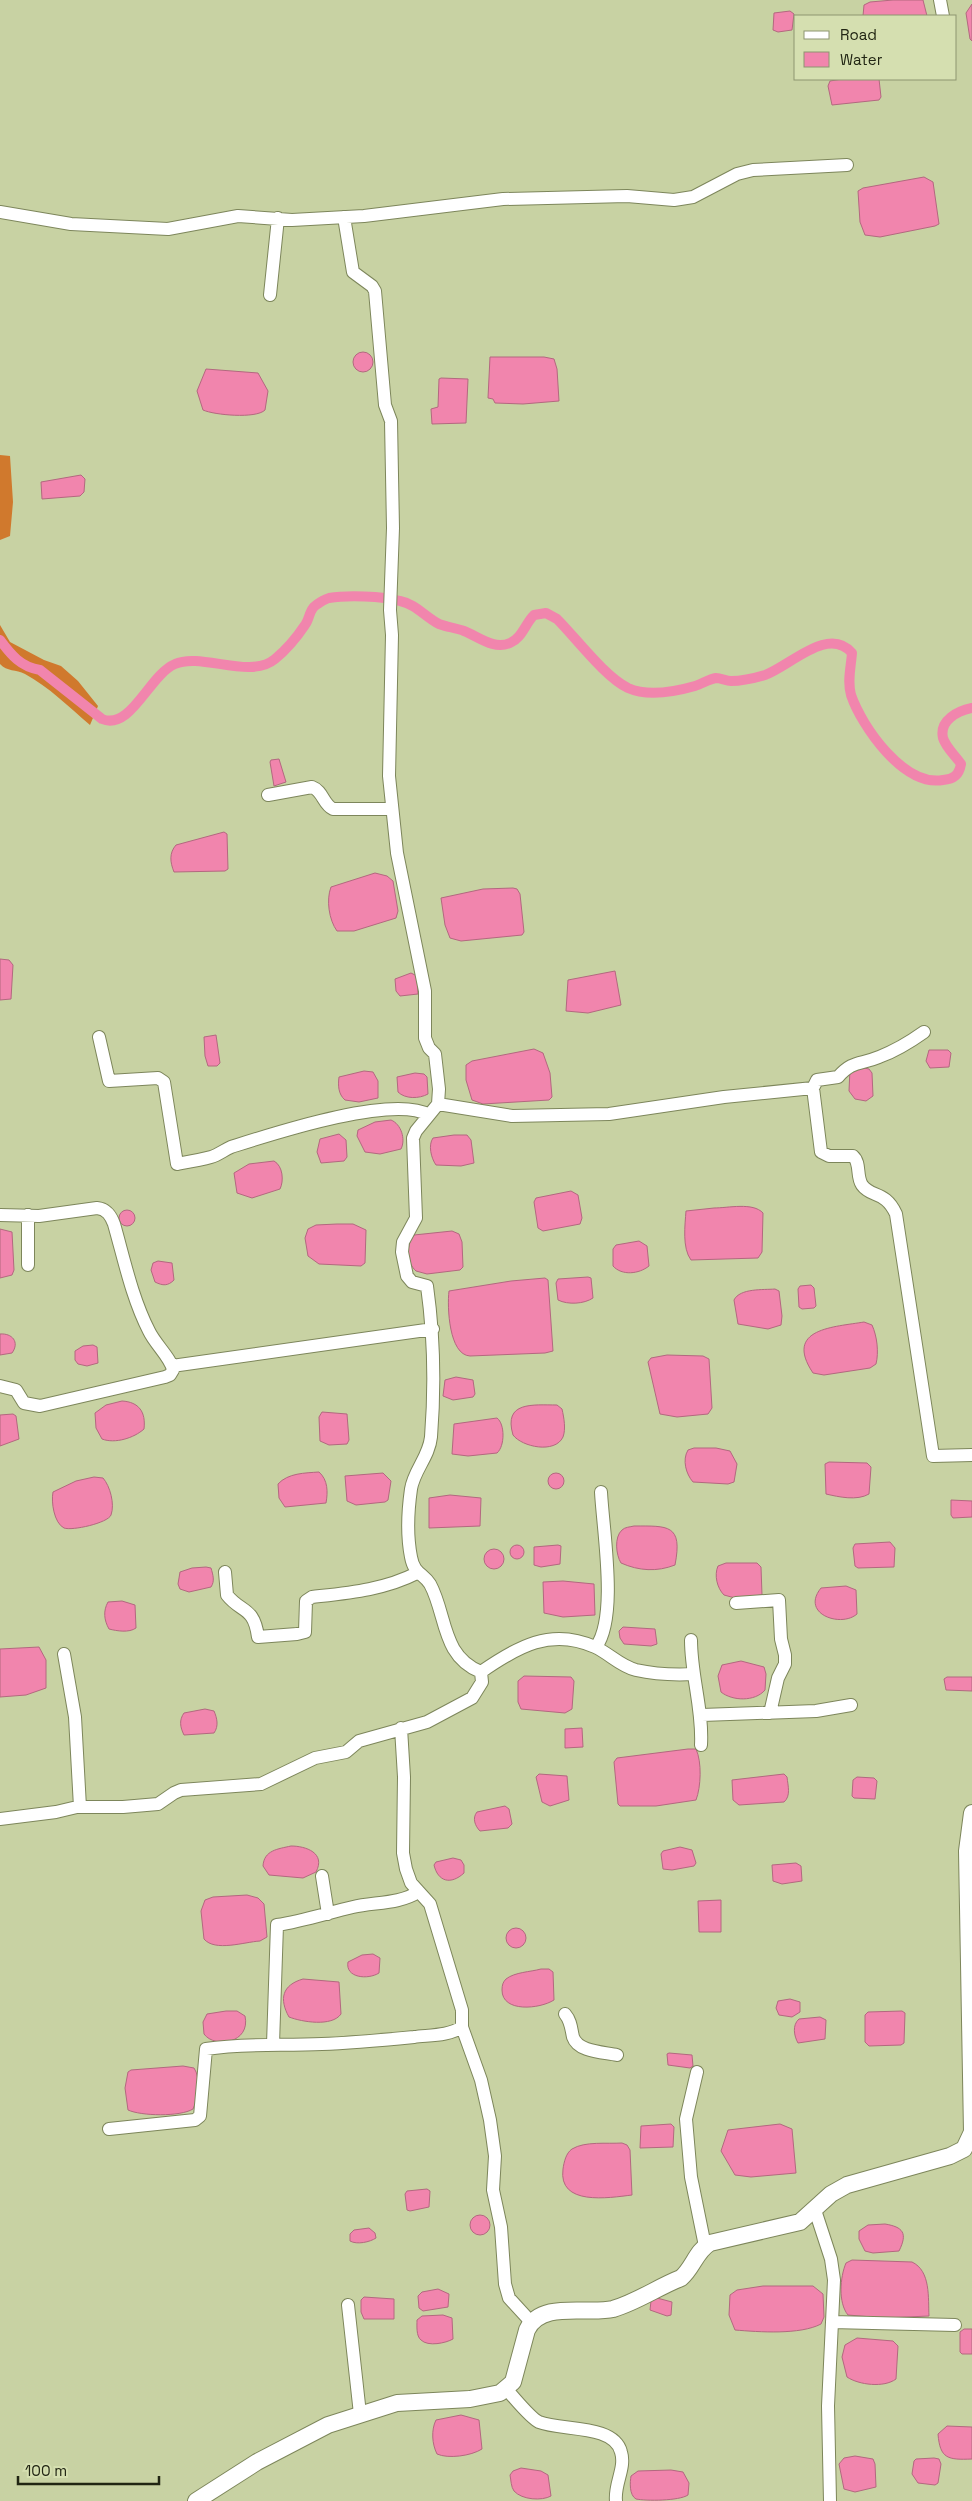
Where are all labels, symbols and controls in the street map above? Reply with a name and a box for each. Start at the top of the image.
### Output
legend [794,15,957,80]
text: Road [840,25,877,44]
text: Water [840,50,883,69]
scale bar [18,2454,159,2486]
text: 100 m [25,2461,67,2480]

